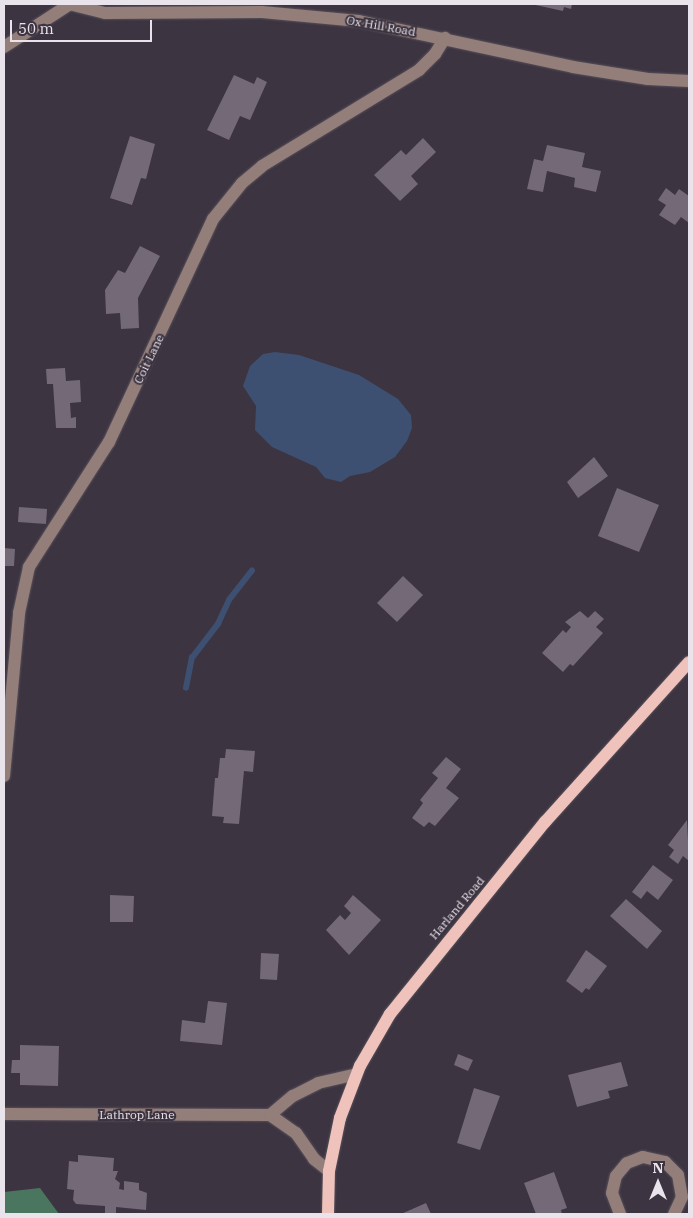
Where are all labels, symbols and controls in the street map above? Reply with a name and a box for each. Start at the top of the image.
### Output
scale bar [12,10,155,42]
street label: Ox Hill Road [345,13,417,39]
text: 50 m [18,19,54,38]
street label: Coit Lane [131,332,167,386]
street label: Harland Road [426,874,488,942]
street label: Lathrop Lane [99,1108,175,1122]
north arrow [633,1158,683,1208]
text: N [652,1159,664,1177]

